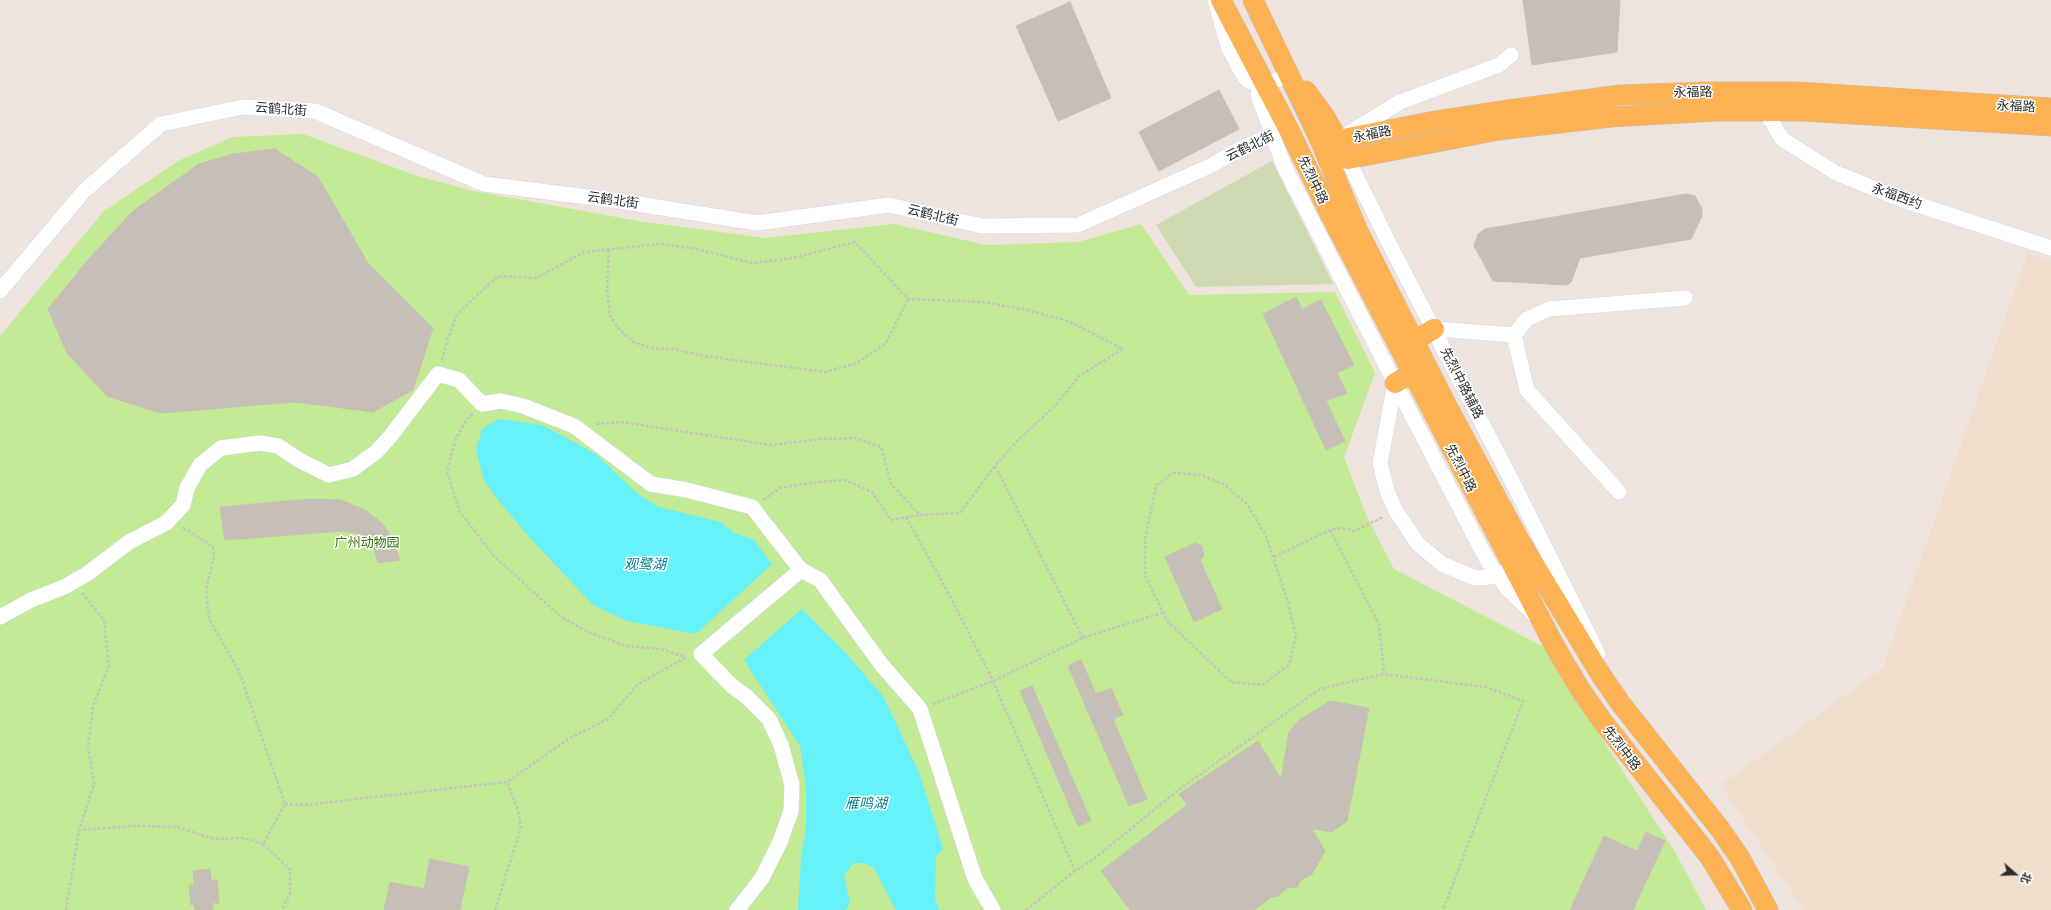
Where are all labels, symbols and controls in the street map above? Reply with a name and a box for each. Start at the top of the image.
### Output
street label: 永福路 [1673,84,1713,100]
street label: 永福路 [1996,97,2036,115]
street label: 云鹤北街 [255,99,307,119]
street label: 永福路 [1351,123,1393,145]
street label: 云鹤北街 [1223,128,1277,164]
street label: 先烈中路 [1295,153,1331,207]
street label: 永福西约 [1870,180,1924,212]
street label: 云鹤北街 [586,189,640,211]
street label: 云鹤北街 [906,202,960,228]
street label: 先烈中路辅路 [1437,345,1487,421]
street label: 先烈中路 [1442,441,1480,495]
park label: 广州动物园 [335,535,399,551]
water label: 观鹭湖 [624,556,666,572]
street label: 先烈中路 [1600,723,1644,773]
water label: 雁鸣湖 [845,795,887,811]
north arrow [1995,854,2035,894]
text: 北 [2019,871,2035,886]

